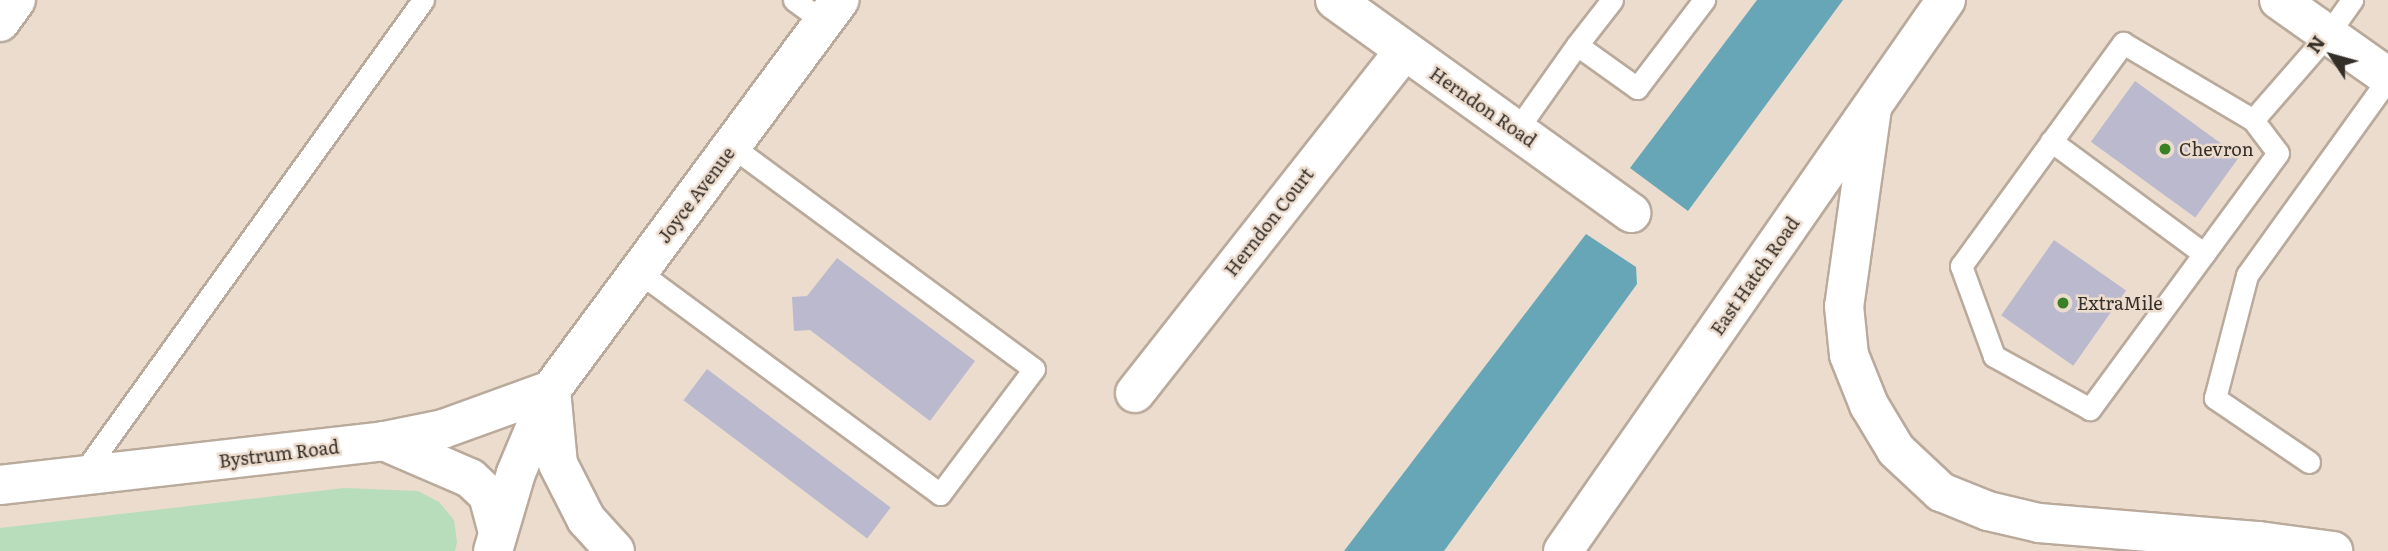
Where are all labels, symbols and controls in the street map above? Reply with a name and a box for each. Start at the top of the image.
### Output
north arrow [2297,21,2367,91]
text: N [2299,29,2331,58]
street label: Herndon Road [1426,62,1540,152]
place label: Chevron [2179,138,2254,160]
marker: Chevron [2157,141,2173,157]
street label: Joyce Avenue [653,143,739,247]
street label: Herndon Court [1220,164,1318,280]
street label: East Hatch Road [1706,213,1804,339]
place label: ExtraMile [2077,292,2163,314]
marker: ExtraMile [2055,295,2071,311]
street label: Bystrum Road [218,436,340,472]

